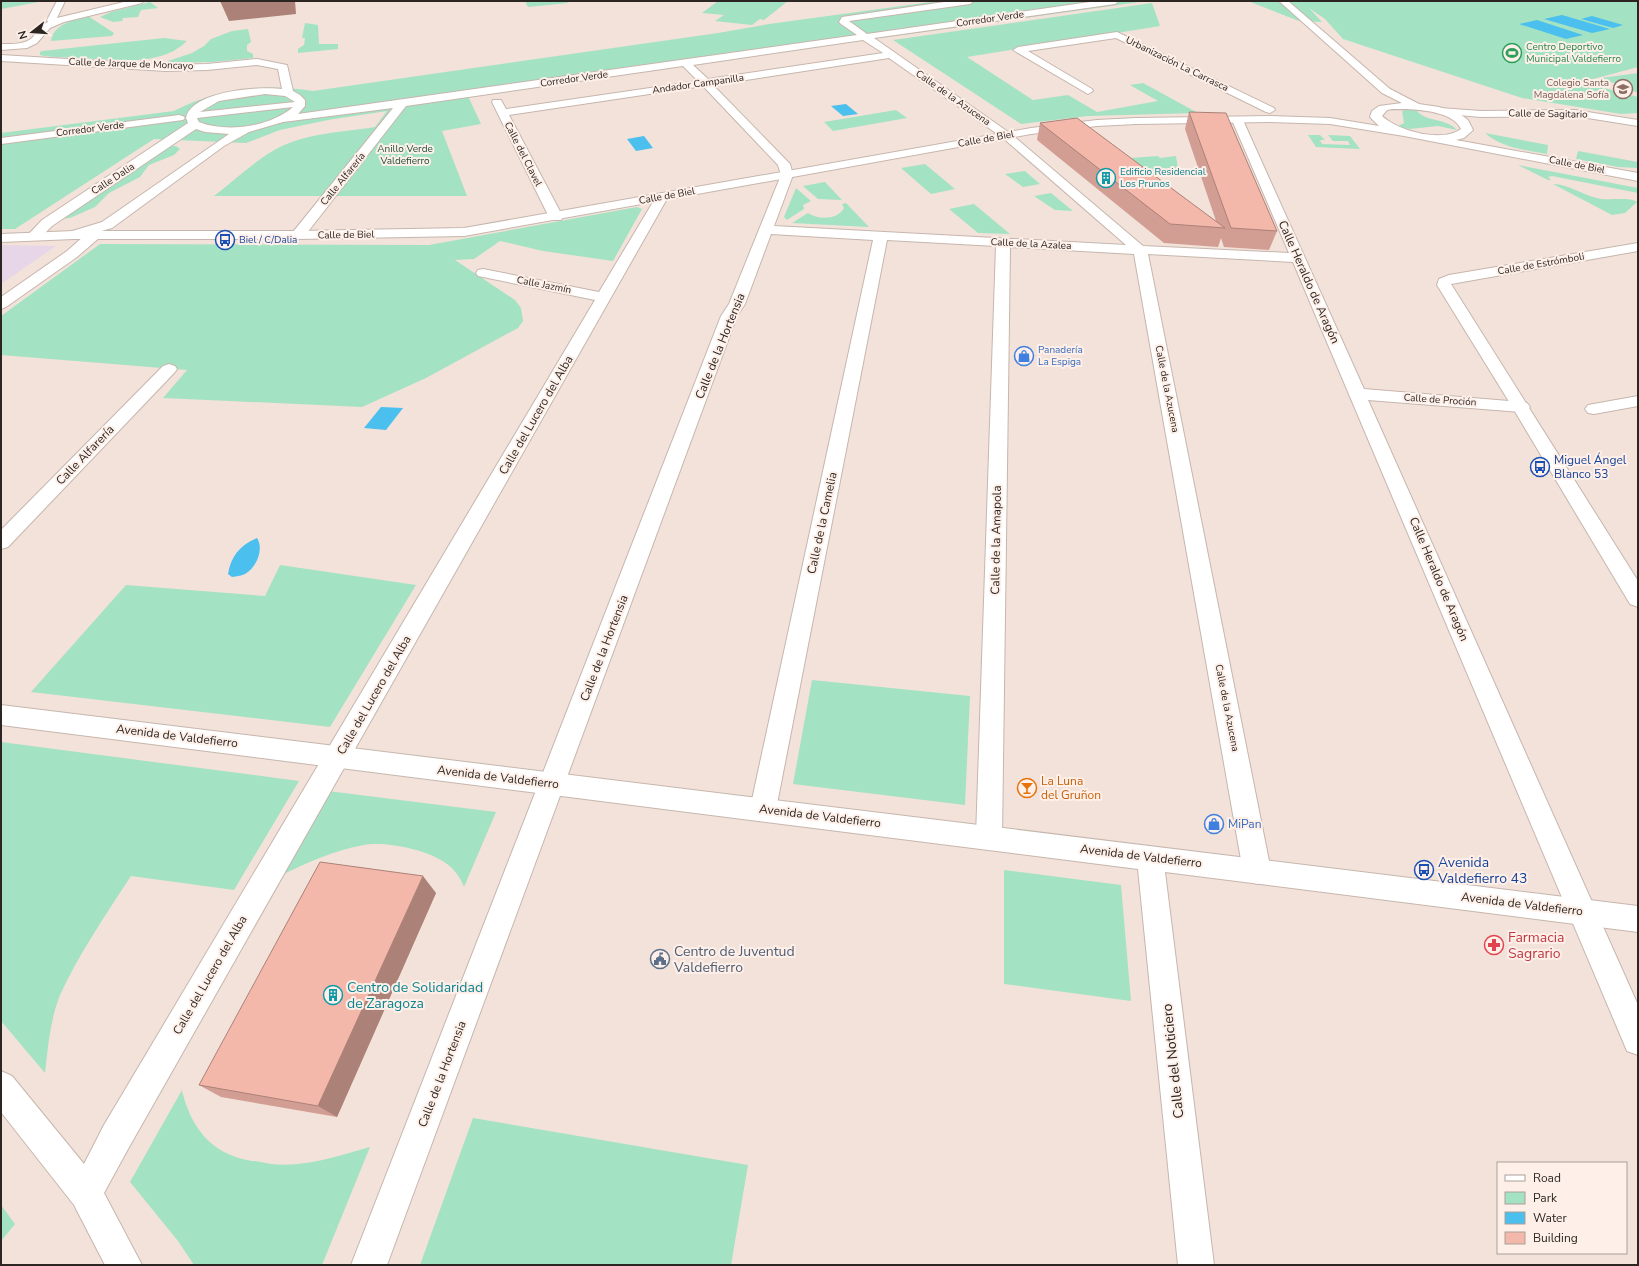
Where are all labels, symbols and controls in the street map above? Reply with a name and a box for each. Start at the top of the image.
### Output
street label: Corredor Verde [955,7,1025,31]
north arrow [12,12,52,52]
text: N [15,29,31,41]
street label: Urbanización La Carrasca [1123,33,1231,95]
place label: Centro Deportivo Municipal Valdefierro [1526,40,1621,66]
sports icon: Centro Deportivo Municipal Valdefierro [1501,42,1523,64]
street label: Calle de Jarque de Moncayo [68,55,194,73]
street label: Corredor Verde [539,67,609,91]
street label: Calle de la Azucena [913,67,993,129]
street label: Andador Campanilla [651,71,745,97]
place label: Colegio Santa Magdalena Sofía [1534,76,1609,102]
school or university icon: Colegio Santa Magdalena Sofía [1612,78,1634,100]
street label: Calle de Sagitario [1508,106,1588,122]
street label: Corredor Verde [55,118,125,140]
street label: Calle del Clavel [501,119,545,189]
street label: Calle de Biel [957,127,1015,151]
park label: Anillo Verde Valdefierro [377,142,433,168]
street label: Calle Alfarería [317,150,369,208]
street label: Calle de Biel [1548,153,1606,177]
street label: Calle Dalia [89,160,137,198]
place label: Edificio Residencial Los Prunos [1120,165,1206,191]
building icon: Edificio Residencial Los Prunos [1095,167,1117,189]
street label: Calle de Biel [638,184,696,208]
street label: Calle Heraldo de Aragón [1275,218,1343,346]
street label: Calle de Biel [318,228,375,242]
bus stop icon: Biel / C/Dalia [214,229,236,251]
place label: Biel / C/Dalia [239,233,297,247]
street label: Calle de la Azalea [990,235,1072,253]
street label: Calle de Estrómboli [1497,249,1585,279]
street label: Calle Jazmín [515,273,573,297]
street label: Calle de la Hortensia [691,291,749,401]
place label: Panadería La Espiga [1038,343,1083,369]
street label: Calle de la Azucena [1152,344,1182,434]
shop icon: Panadería La Espiga [1013,345,1035,367]
street label: Calle del Lucero del Alba [495,352,577,478]
street label: Calle de Proción [1403,390,1477,410]
street label: Calle Alfarería [52,422,118,488]
place label: Miguel Ángel Blanco 53 [1554,452,1627,482]
bus stop icon: Miguel Ángel Blanco 53 [1529,456,1551,478]
street label: Calle de la Camelia [803,471,841,575]
street label: Calle de la Amapola [987,485,1005,595]
street label: Calle Heraldo de Aragón [1406,514,1472,644]
street label: Calle de la Hortensia [576,592,632,704]
street label: Calle del Lucero del Alba [333,632,415,758]
street label: Calle de la Azucena [1212,663,1242,753]
street label: Avenida de Valdefierro [115,721,239,751]
street label: Avenida de Valdefierro [436,762,560,792]
place label: La Luna del Gruñon [1041,773,1101,803]
bar icon: La Luna del Gruñon [1016,777,1038,799]
street label: Avenida de Valdefierro [758,801,882,831]
shop icon: MiPan [1203,813,1225,835]
place label: MiPan [1228,816,1262,832]
street label: Avenida de Valdefierro [1079,841,1203,871]
place label: Avenida Valdefierro 43 [1437,853,1527,888]
bus stop icon: Avenida Valdefierro 43 [1413,859,1435,881]
street label: Avenida de Valdefierro [1460,889,1584,919]
street label: Calle del Lucero del Alba [169,912,251,1038]
place label: Farmacia Sagrario [1508,928,1564,963]
pharmacy icon: Farmacia Sagrario [1483,934,1505,956]
place label: Centro de Juventud Valdefierro [673,942,795,977]
public building icon: Centro de Juventud Valdefierro [649,948,671,970]
place label: Centro de Solidaridad de Zaragoza [347,978,483,1013]
building icon: Centro de Solidaridad de Zaragoza [322,984,344,1006]
street label: Calle del Noticiero [1158,1002,1188,1119]
street label: Calle de la Hortensia [414,1018,470,1130]
legend [1497,1162,1627,1254]
text: Road [1533,1170,1561,1186]
text: Park [1533,1190,1558,1206]
text: Water [1533,1210,1567,1226]
text: Building [1533,1230,1578,1246]

